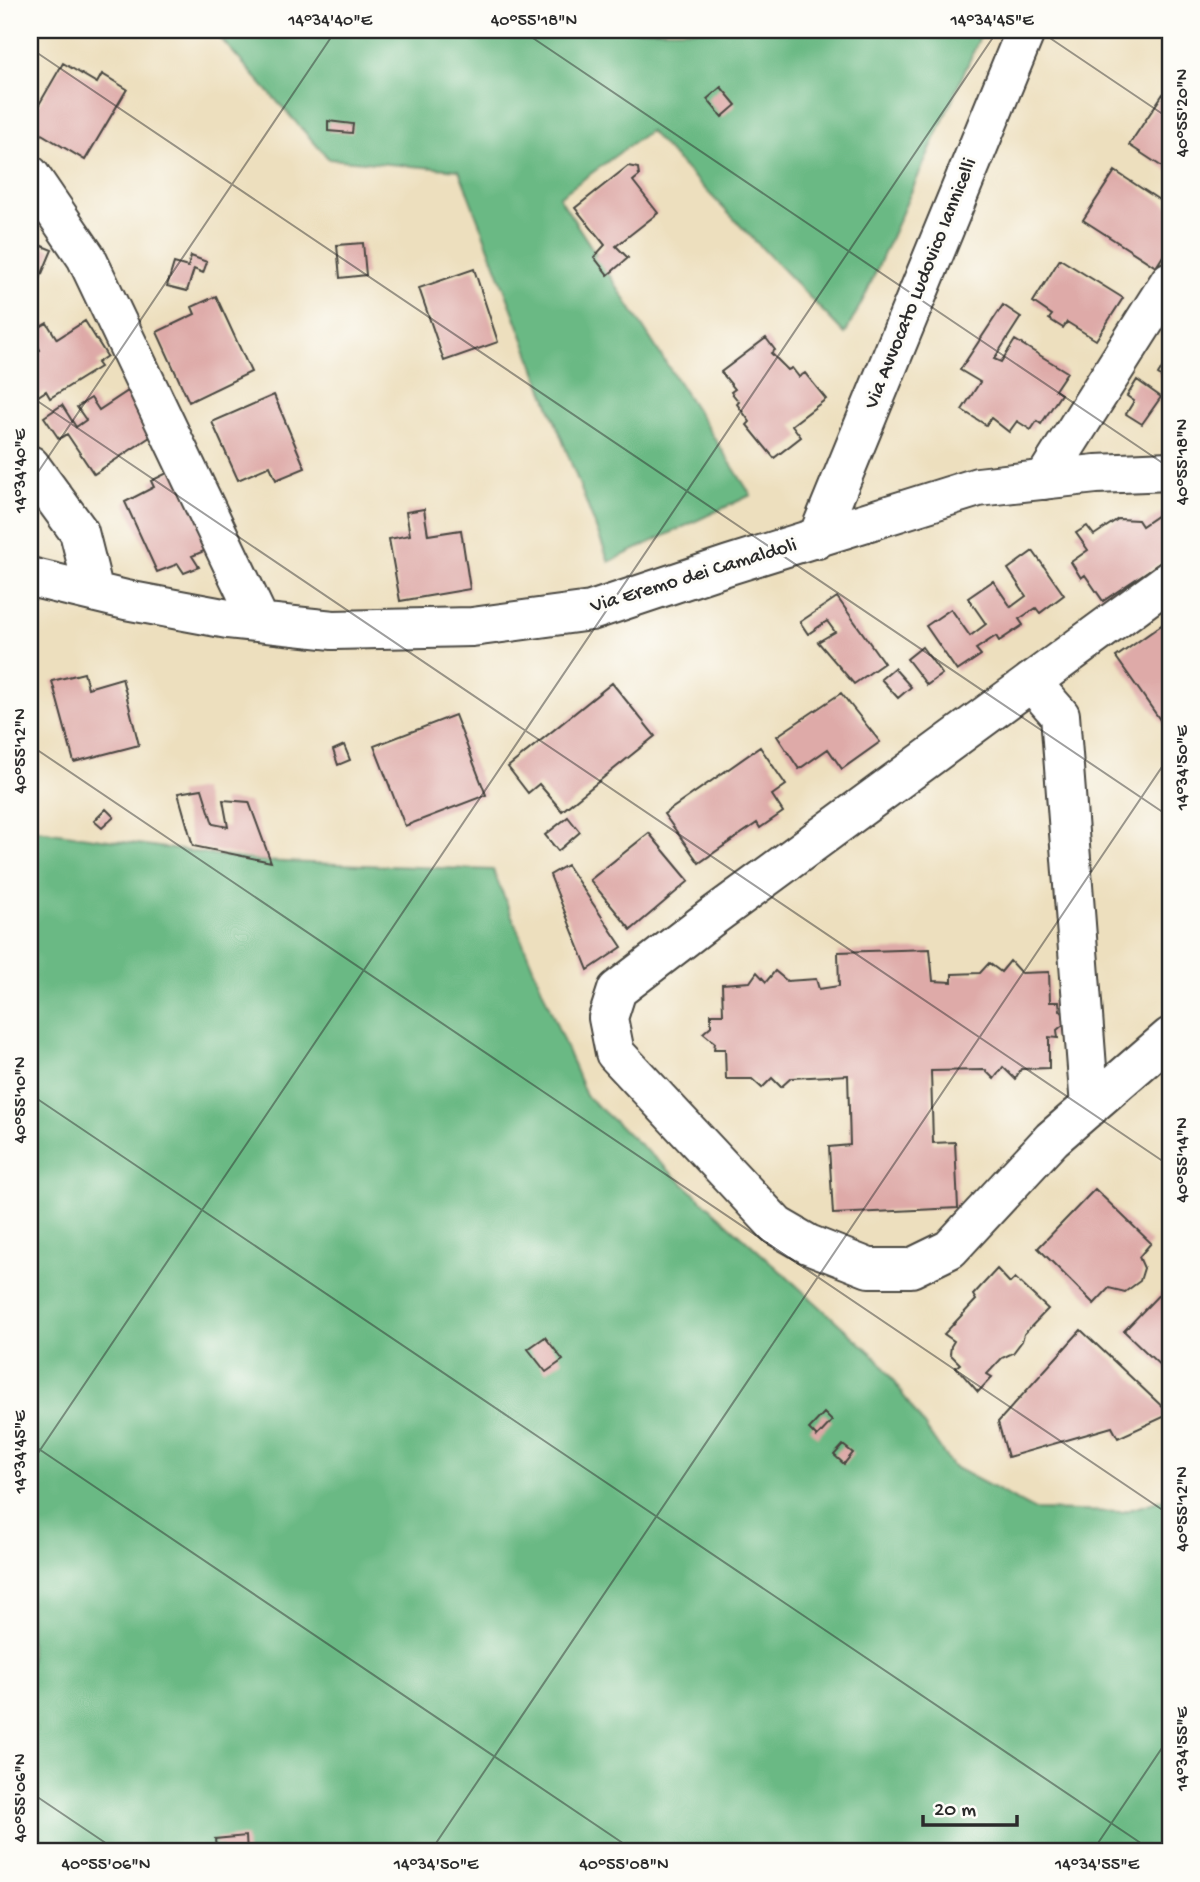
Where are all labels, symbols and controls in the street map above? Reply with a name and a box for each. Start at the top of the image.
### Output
text: 14°34'40"E [287,11,373,32]
text: 40°55'18"N [491,11,577,32]
text: 14°34'45"E [950,11,1034,32]
text: 40°55'20"N [1173,69,1194,157]
street label: Via Avvocato Ludovico Iannicelli [860,155,984,414]
text: 40°55'18"N [1173,419,1194,505]
text: 14°34'40"E [11,428,32,514]
street label: Via Eremo dei Camaldoli [587,534,800,621]
text: 40°55'12"N [11,708,32,794]
text: 14°34'50"E [1173,725,1194,811]
text: 40°55'10"N [11,1056,32,1144]
text: 40°55'14"N [1173,1117,1194,1203]
text: 14°34'45"E [11,1410,32,1495]
text: 40°55'12"N [1173,1466,1194,1552]
text: 14°34'55"E [1173,1706,1194,1792]
text: 40°55'06"N [11,1754,32,1842]
scale bar [923,1784,1018,1828]
text: 20 m [934,1799,976,1824]
text: 40°55'06"N [62,1855,150,1876]
text: 14°34'50"E [393,1855,479,1876]
text: 40°55'08"N [579,1855,669,1876]
text: 14°34'55"E [1054,1855,1140,1876]

